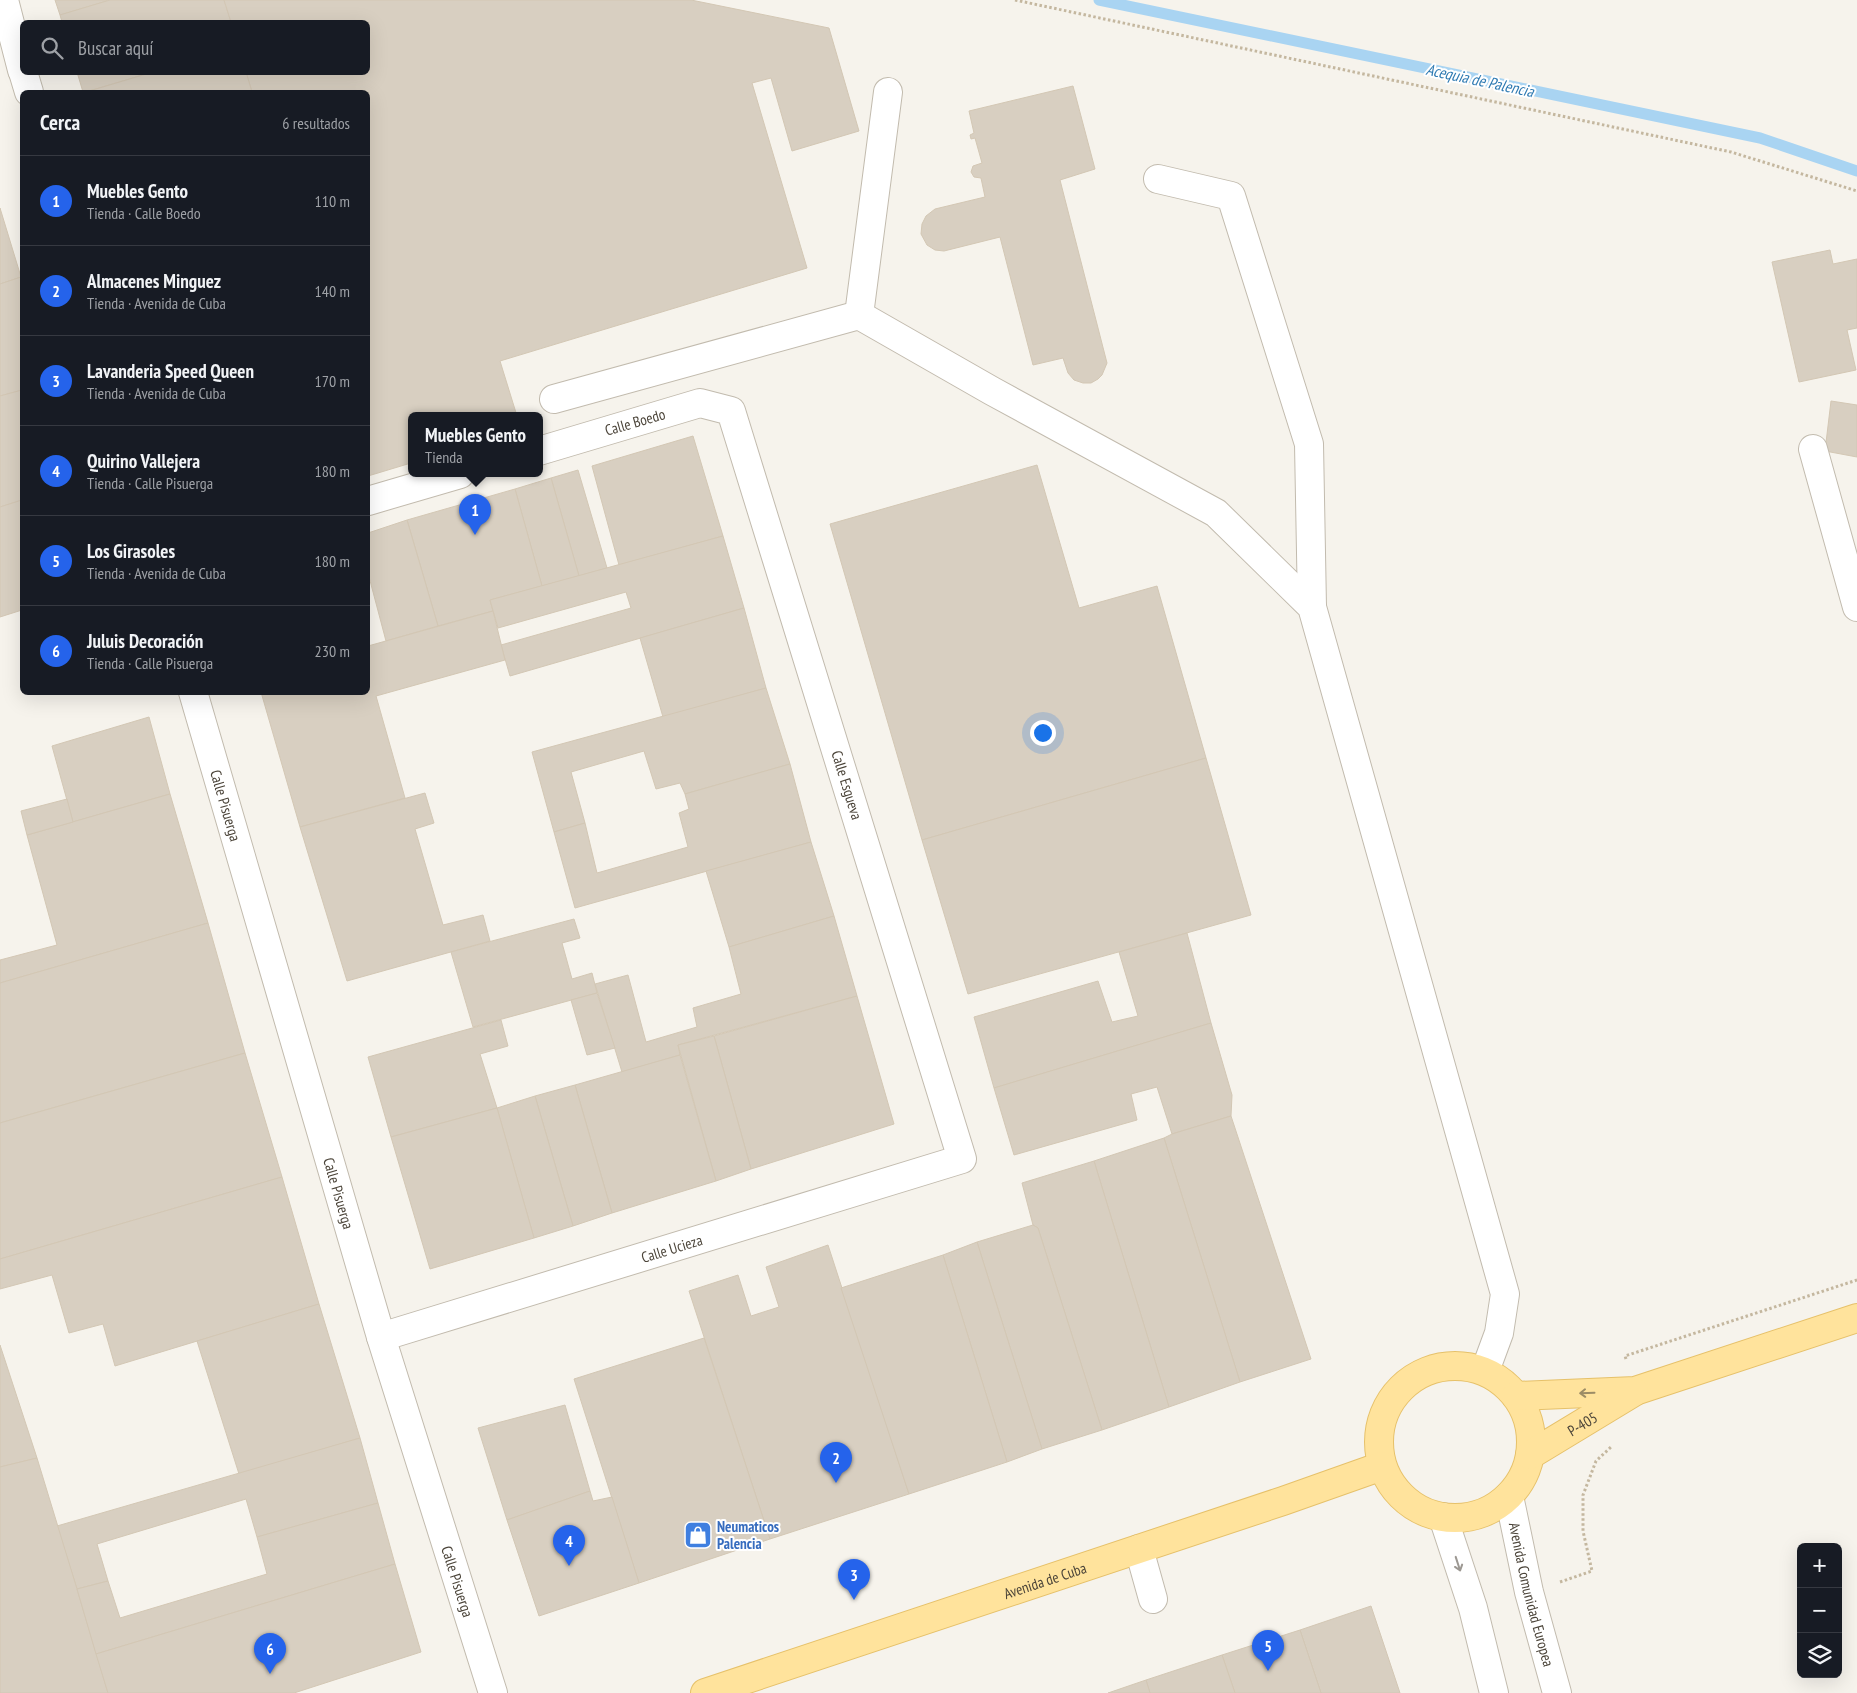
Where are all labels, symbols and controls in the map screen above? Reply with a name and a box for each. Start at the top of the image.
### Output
search box [20,20,370,75]
icon: search [38,34,66,62]
text: Buscar aquí [78,36,153,60]
water label: Acequia de Palencia [1424,59,1537,101]
text: Cerca [40,109,80,136]
text: 6 resultados [282,113,350,133]
text: Muebles Gento [87,179,188,203]
text: 1 [52,191,60,211]
text: 110 m [315,191,350,211]
text: Tienda · Calle Boedo [87,203,201,223]
text: Almacenes Minguez [87,269,221,293]
text: 2 [52,281,60,301]
text: 140 m [315,281,350,301]
text: Tienda · Avenida de Cuba [87,293,226,313]
text: Lavanderia Speed Queen [87,359,254,383]
text: 3 [52,371,60,391]
text: 170 m [315,371,350,391]
text: Tienda · Avenida de Cuba [87,383,226,403]
street label: Calle Boedo [603,404,667,440]
popup [408,412,543,477]
text: Muebles Gento [425,423,526,447]
text: Tienda [425,447,463,467]
text: Quirino Vallejera [87,449,200,473]
text: 4 [52,461,60,481]
text: 180 m [315,461,350,481]
text: Tienda · Calle Pisuerga [87,473,213,493]
pin: 1 [459,494,491,535]
text: Los Girasoles [87,539,175,563]
text: 5 [52,551,60,571]
text: 180 m [315,551,350,571]
text: Tienda · Avenida de Cuba [87,563,226,583]
text: Juluis Decoración [87,629,203,653]
text: 6 [52,641,60,661]
text: 230 m [315,641,350,661]
text: Tienda · Calle Pisuerga [87,653,213,673]
your location [1030,720,1056,746]
street label: Calle Esgueva [827,748,867,822]
street label: Calle Pisuerga [207,767,245,843]
street label: Calle Pisuerga [320,1155,358,1231]
street label: Calle Ucieza [639,1230,705,1266]
one-way arrow [1579,1389,1595,1398]
street label: P-405 [1564,1407,1601,1440]
pin: 2 [820,1442,852,1483]
place label: Neumaticos Palencia [717,1517,779,1553]
shop icon: Neumaticos Palencia [683,1520,713,1550]
street label: Avenida Comunidad Europea [1505,1521,1559,1669]
pin: 4 [553,1525,585,1566]
street label: Calle Pisuerga [438,1543,478,1619]
map controls [1797,1543,1842,1678]
button: + [1797,1543,1842,1588]
one-way arrow [1454,1555,1463,1571]
street label: Avenida de Cuba [1001,1558,1088,1603]
pin: 3 [838,1559,870,1600]
button: − [1797,1588,1842,1633]
pin: 5 [1252,1630,1284,1671]
pin: 6 [254,1633,286,1674]
button: layers [1797,1633,1842,1678]

